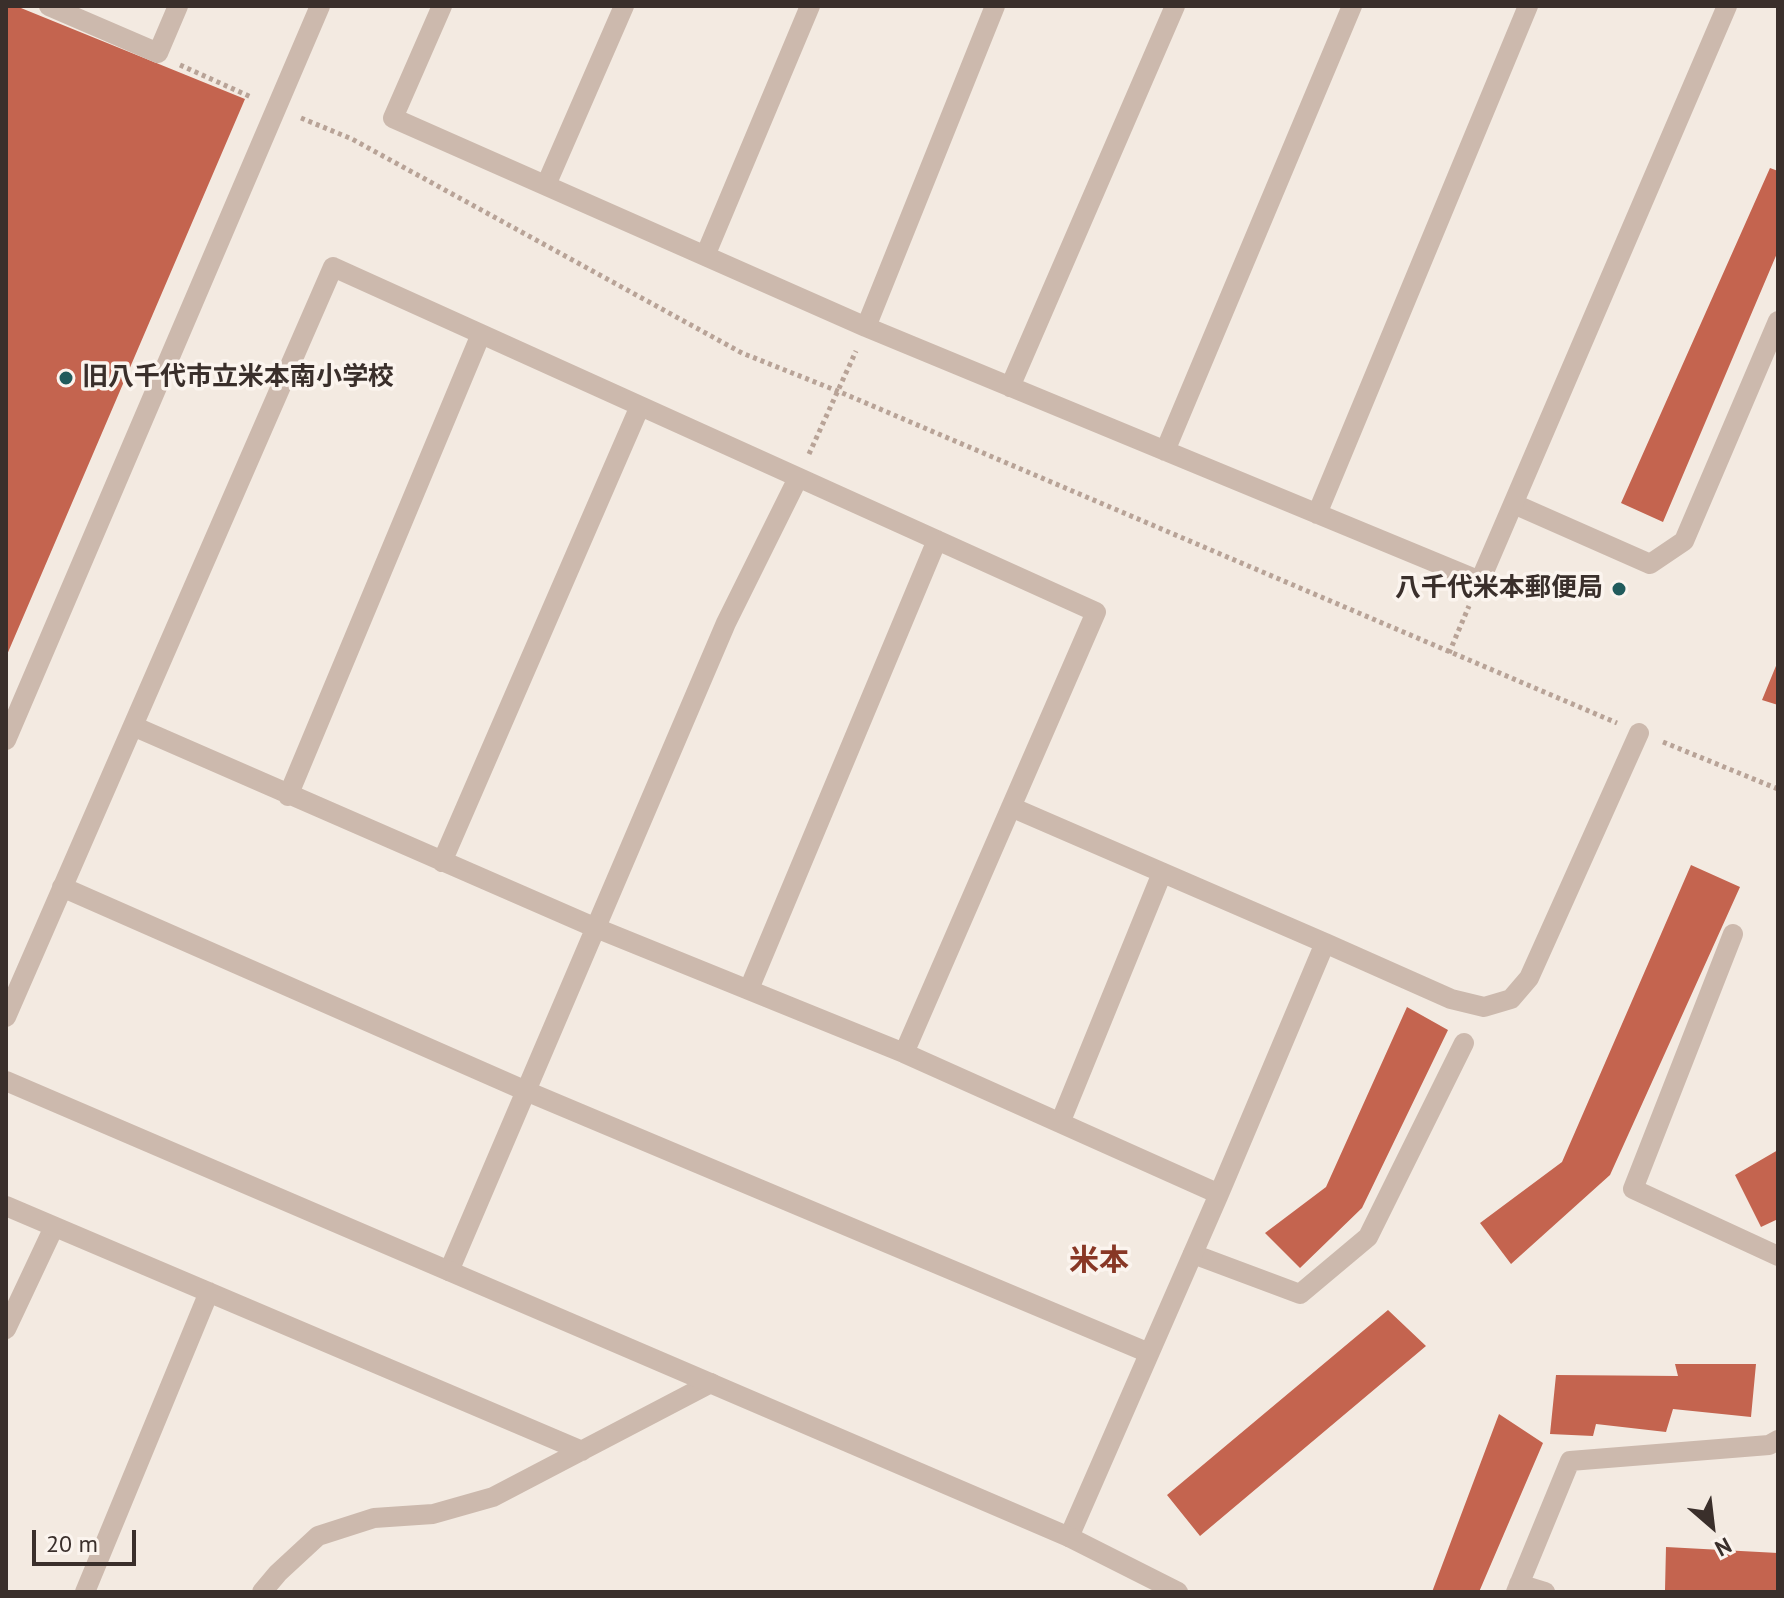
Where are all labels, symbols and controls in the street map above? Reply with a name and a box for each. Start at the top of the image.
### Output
place label: 旧八千代市立米本南小学校 [82,362,394,394]
marker: 旧八千代市立米本南小学校 [57,369,75,387]
place label: 八千代米本郵便局 [1395,573,1603,605]
marker: 八千代米本郵便局 [1610,580,1628,598]
district label: 米本 [1069,1243,1129,1279]
north arrow [1672,1486,1752,1566]
scale bar [36,1514,140,1564]
text: 20 m [46,1528,98,1559]
text: N [1710,1531,1736,1563]

